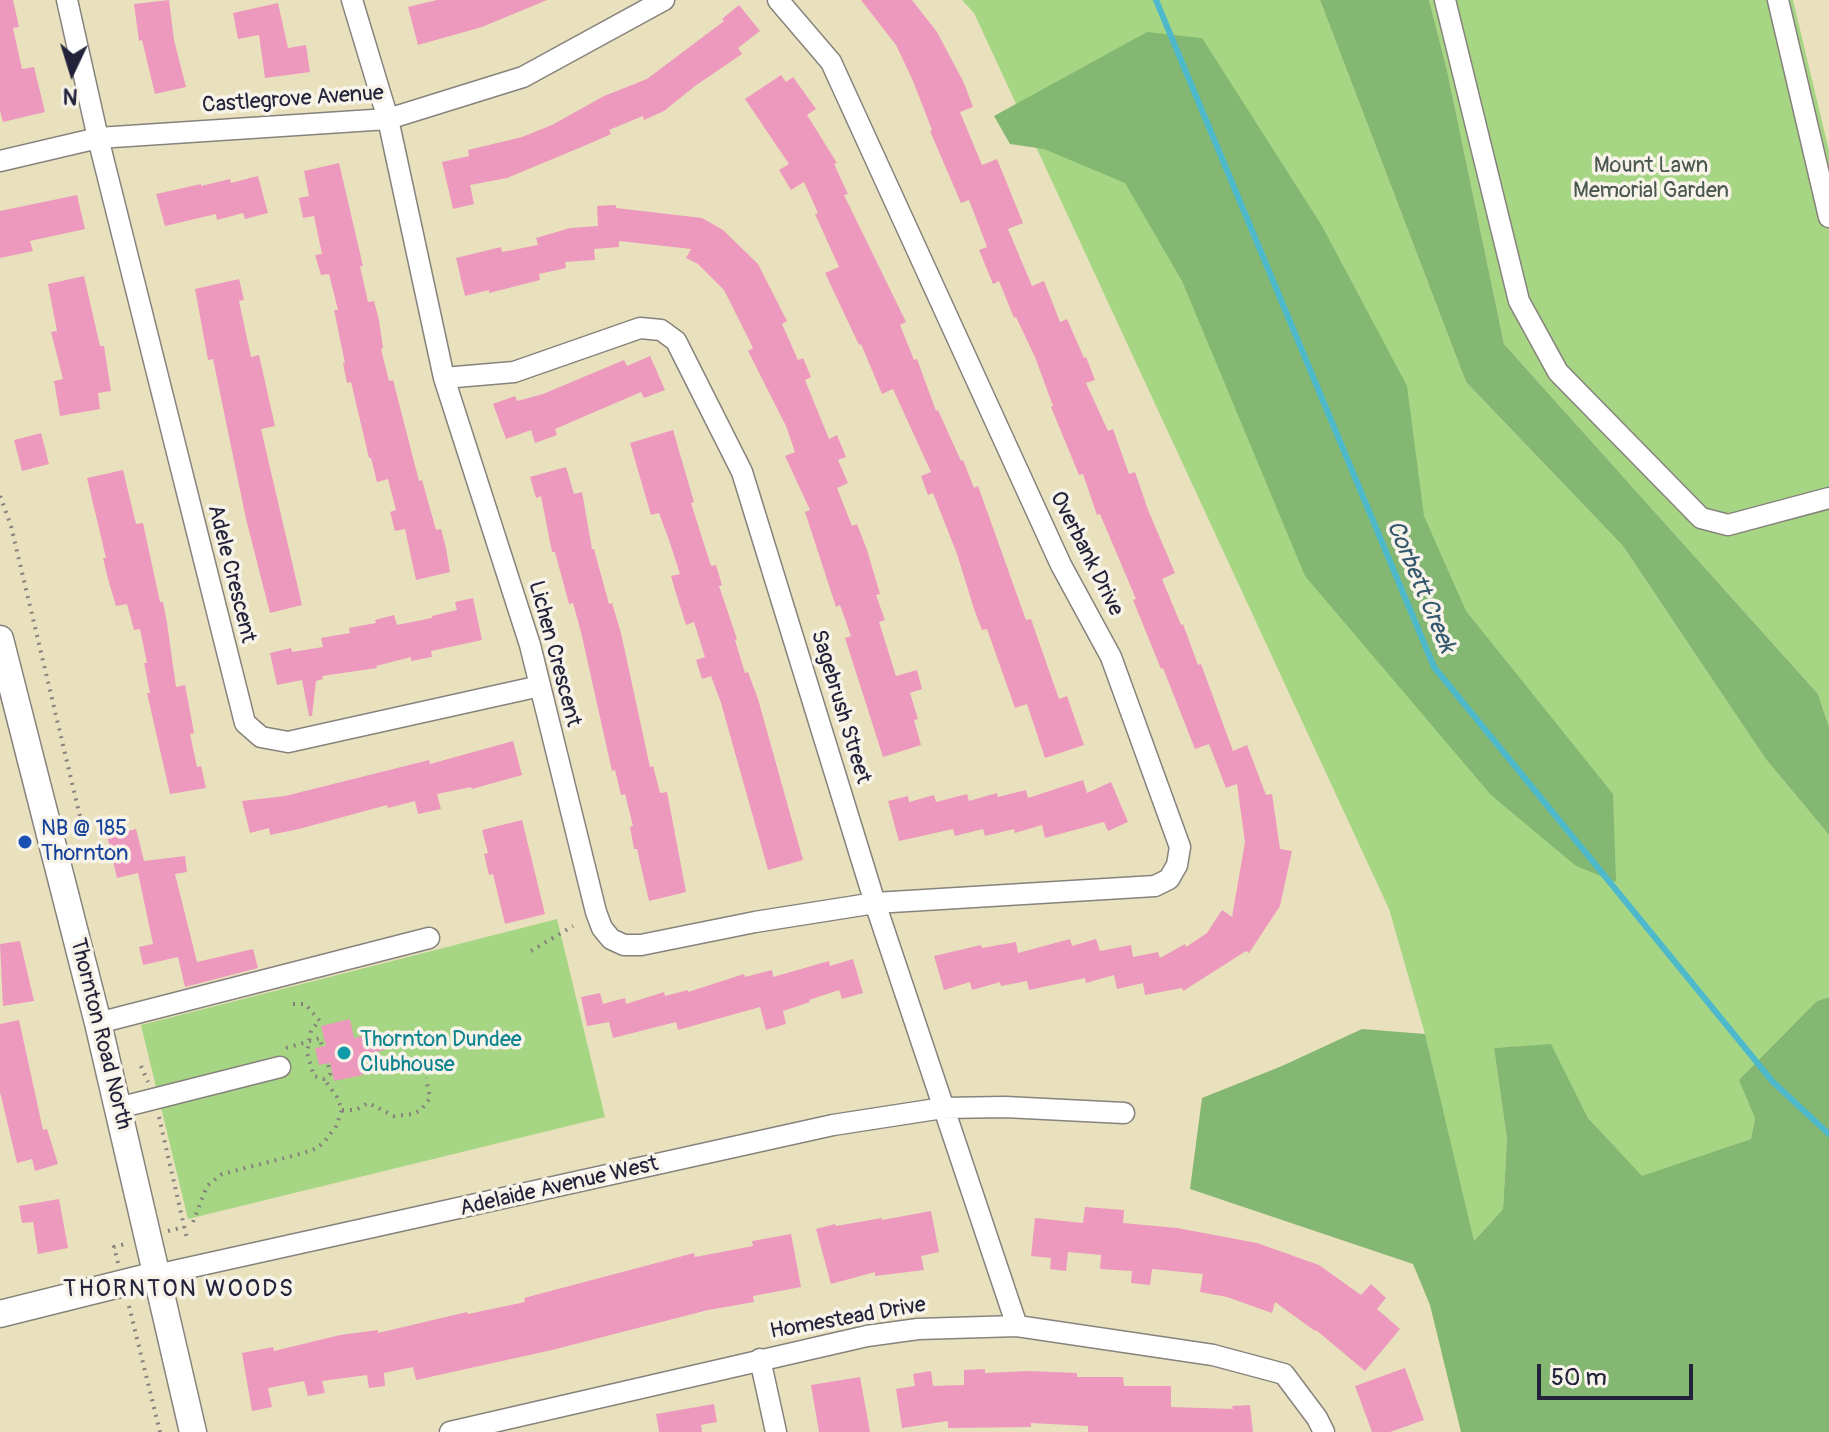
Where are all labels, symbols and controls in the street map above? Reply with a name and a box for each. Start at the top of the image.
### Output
north arrow [32,32,112,112]
street label: Castlegrove Avenue [201,80,385,120]
text: N [62,81,79,110]
park label: Mount Lawn Memorial Garden [1573,153,1729,204]
street label: Overbank Drive [1043,487,1129,621]
street label: Adele Crescent [201,502,261,646]
water label: Corbett Creek [1379,516,1461,658]
street label: Lichen Crescent [522,578,586,730]
street label: Sagebrush Street [804,627,876,787]
place label: NB @ 185 Thornton [41,816,128,868]
marker: NB @ 185 Thornton [16,833,34,851]
street label: Thornton Road North [63,936,137,1132]
place label: Thornton Dundee Clubhouse [360,1027,522,1078]
marker: Thornton Dundee Clubhouse [335,1044,353,1062]
street label: Adelaide Avenue West [457,1151,661,1223]
district label: THORNTON WOODS [63,1276,295,1304]
street label: Homestead Drive [768,1292,928,1346]
scale bar [1541,1348,1697,1398]
text: 50 m [1551,1363,1607,1392]

